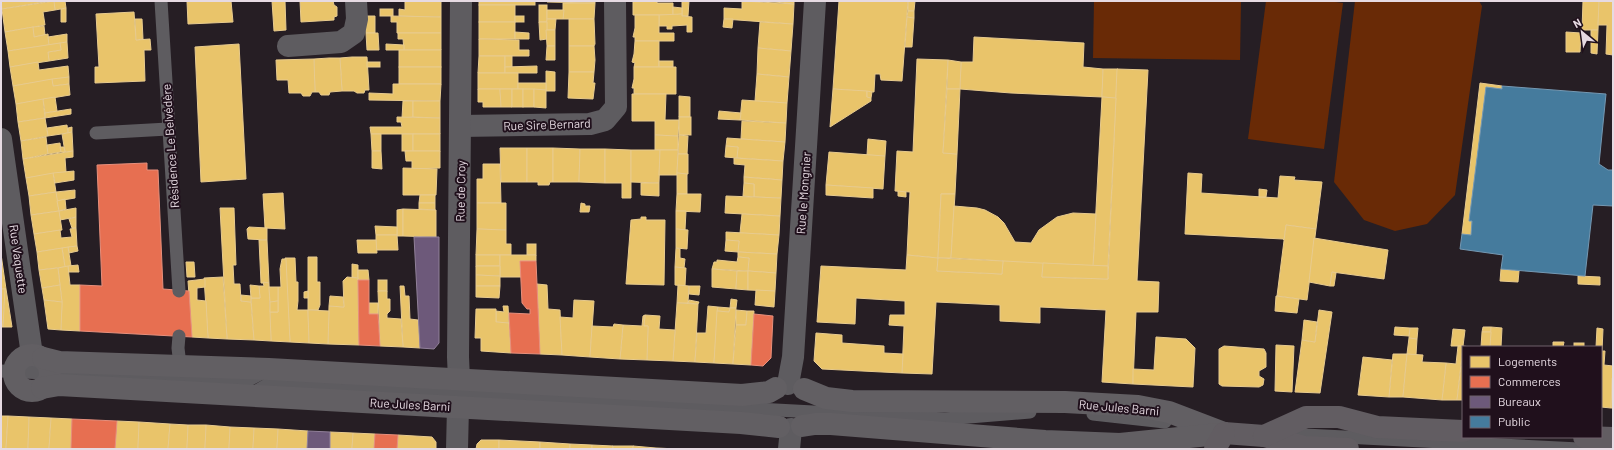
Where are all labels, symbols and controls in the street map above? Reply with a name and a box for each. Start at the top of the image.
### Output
north arrow [1562,12,1602,52]
text: N [1571,15,1583,30]
street label: Résidence Le Belvédère [159,83,181,209]
street label: Rue Sire Bernard [503,115,591,133]
street label: Rue le Mongnier [793,151,813,235]
street label: Rue de Croy [452,160,468,222]
street label: Rue Vaquette [7,224,31,294]
legend [1462,346,1602,438]
text: Logements [1498,354,1557,368]
text: Commerces [1498,374,1561,388]
text: Bureaux [1498,394,1541,408]
street label: Rue Jules Barni [369,395,451,413]
street label: Rue Jules Barni [1078,397,1160,417]
text: Public [1498,414,1530,428]

